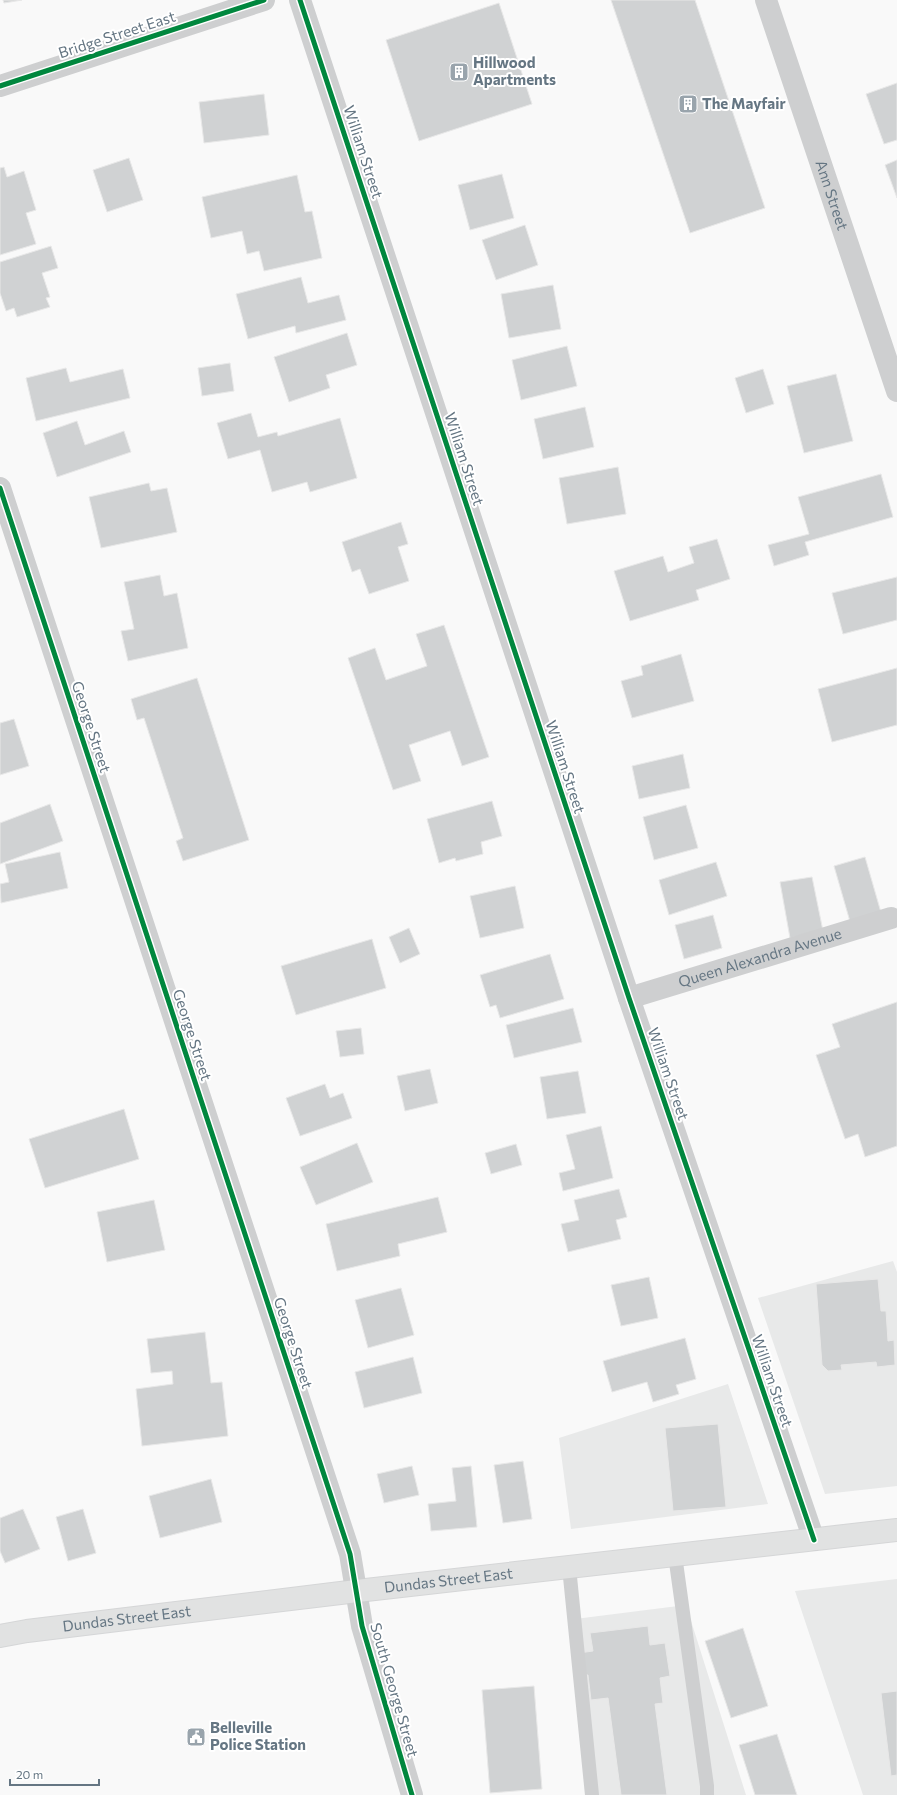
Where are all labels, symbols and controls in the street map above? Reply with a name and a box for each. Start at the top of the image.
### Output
street label: Bridge Street East [56,7,177,61]
place label: Hillwood Apartments [473,53,556,88]
building icon: Hillwood Apartments [448,61,470,83]
building icon: The Mayfair [677,93,699,115]
place label: The Mayfair [702,94,786,112]
street label: William Street [340,103,387,201]
street label: Ann Street [812,158,853,232]
street label: William Street [441,410,488,508]
street label: George Street [69,679,115,775]
street label: William Street [542,718,589,816]
street label: Queen Alexandra Avenue [676,924,844,990]
street label: George Street [170,987,216,1083]
street label: William Street [645,1025,693,1122]
street label: George Street [271,1295,317,1391]
street label: William Street [749,1332,797,1429]
street label: Dundas Street East [383,1563,514,1596]
street label: Dundas Street East [61,1601,192,1635]
street label: South George Street [367,1621,423,1759]
place label: Belleville Police Station [210,1718,306,1753]
public building icon: Belleville Police Station [185,1726,207,1748]
scale bar [10,1761,99,1787]
text: 20 m [16,1767,43,1781]

